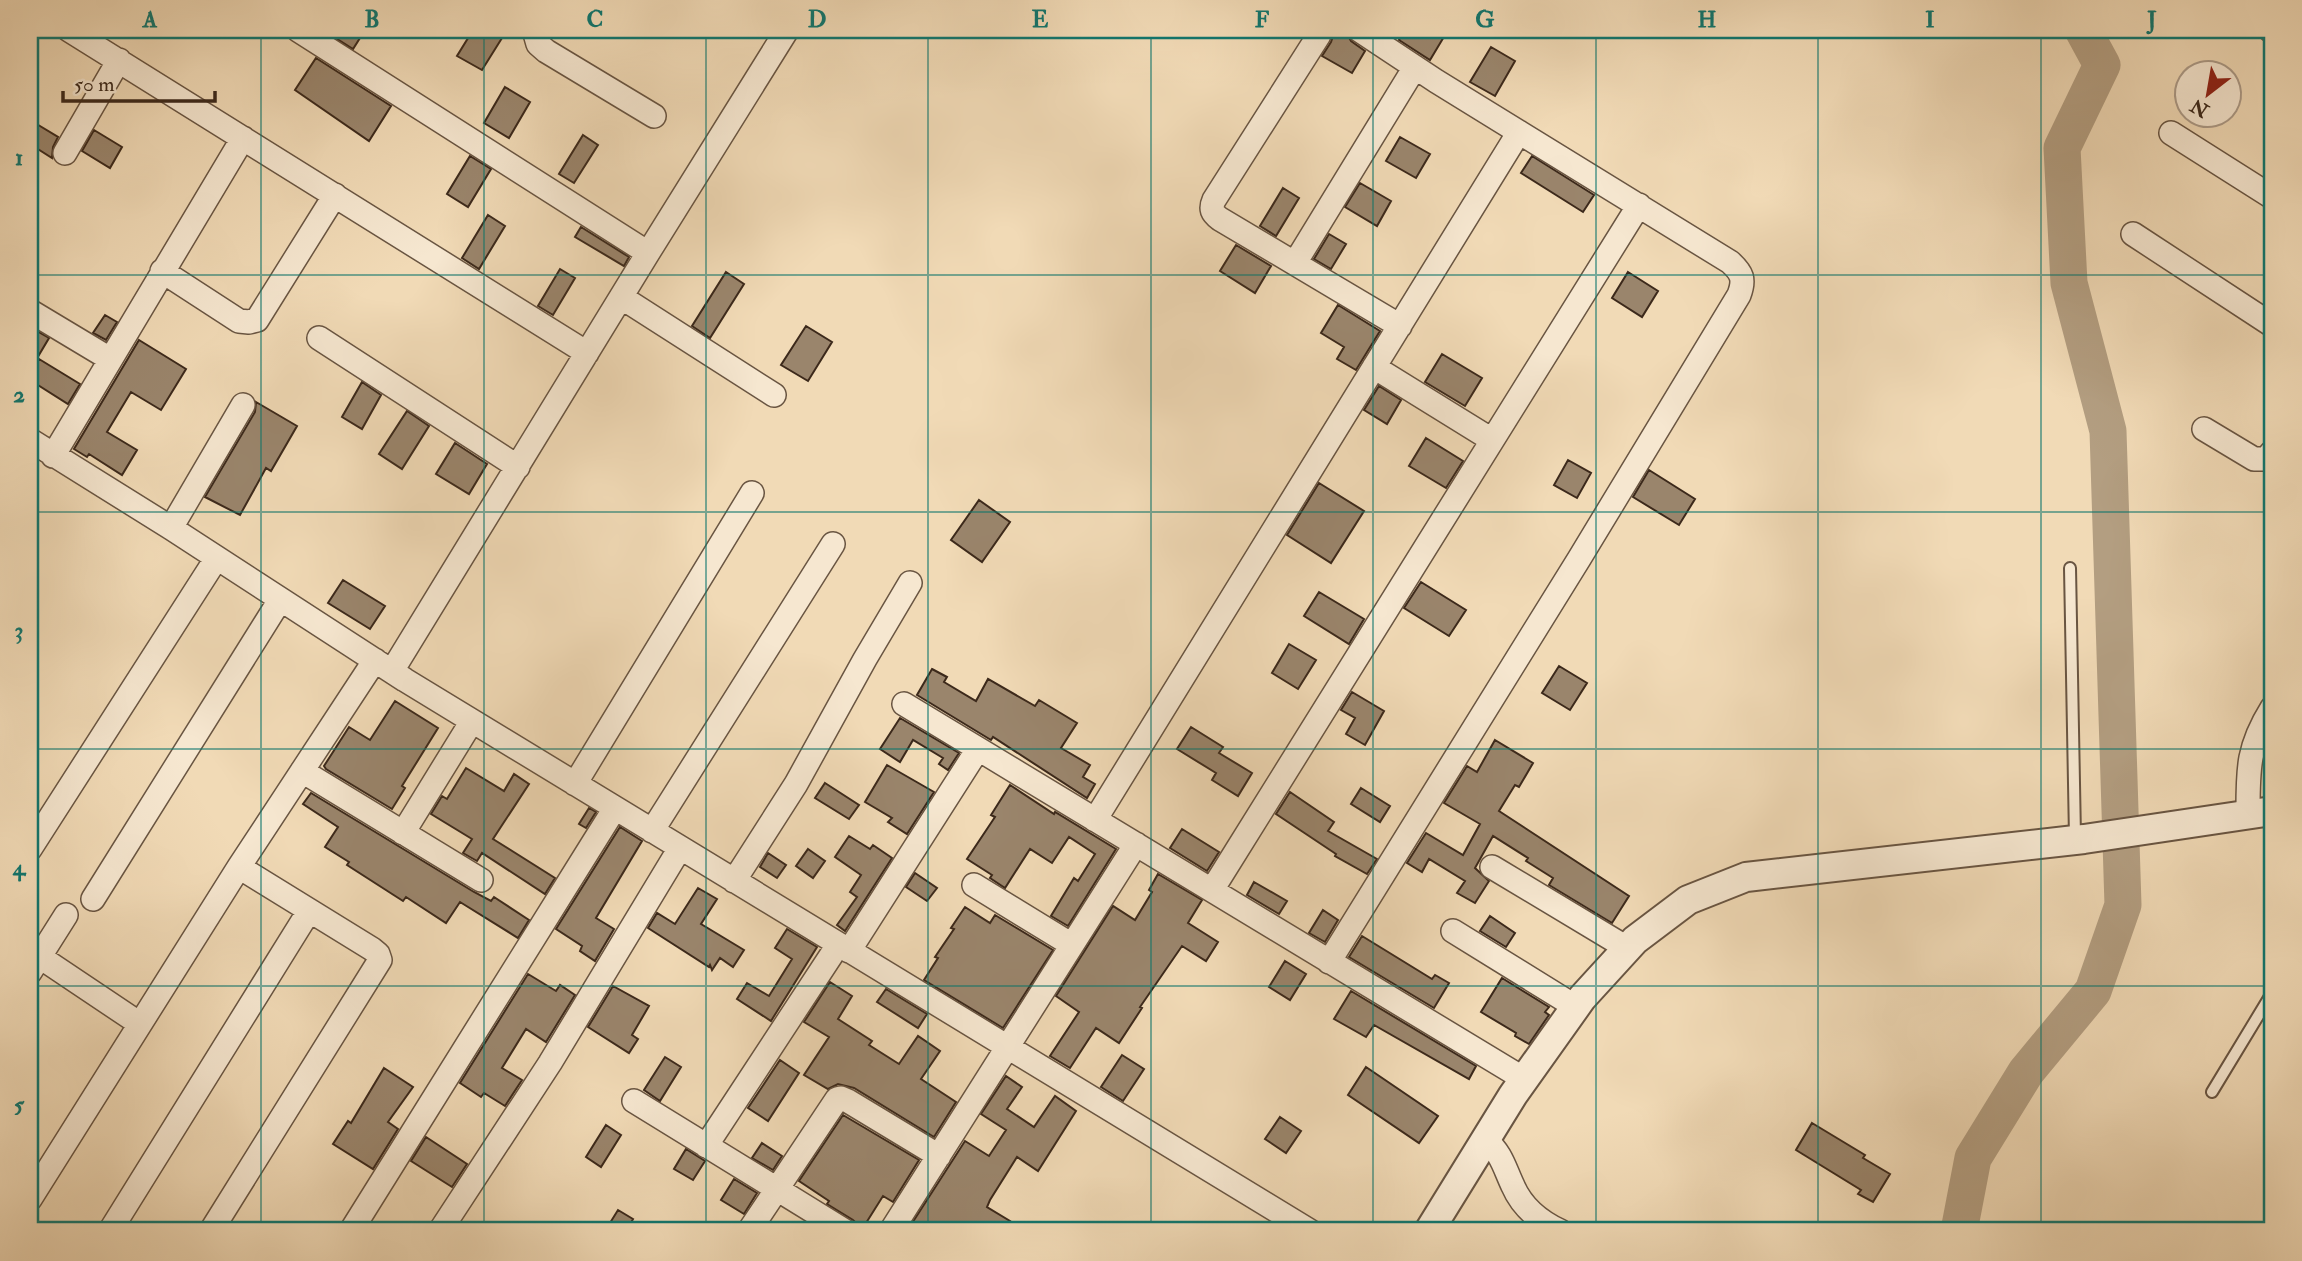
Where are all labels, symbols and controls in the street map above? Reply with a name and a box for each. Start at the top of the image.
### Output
text: A [142,5,158,34]
text: B [364,5,380,34]
text: C [587,5,603,34]
text: D [808,5,826,34]
text: E [1032,5,1049,34]
text: F [1255,5,1270,34]
text: G [1475,5,1495,34]
text: H [1698,5,1717,34]
text: I [1925,5,1935,34]
text: J [2146,5,2157,35]
scale bar [63,60,215,104]
north arrow [2172,60,2242,130]
text: 50 m [74,71,115,98]
text: N [2185,93,2214,123]
text: 1 [15,143,23,172]
text: 2 [13,380,25,409]
text: 3 [15,616,23,645]
text: 4 [12,853,27,882]
text: 5 [14,1090,25,1119]

